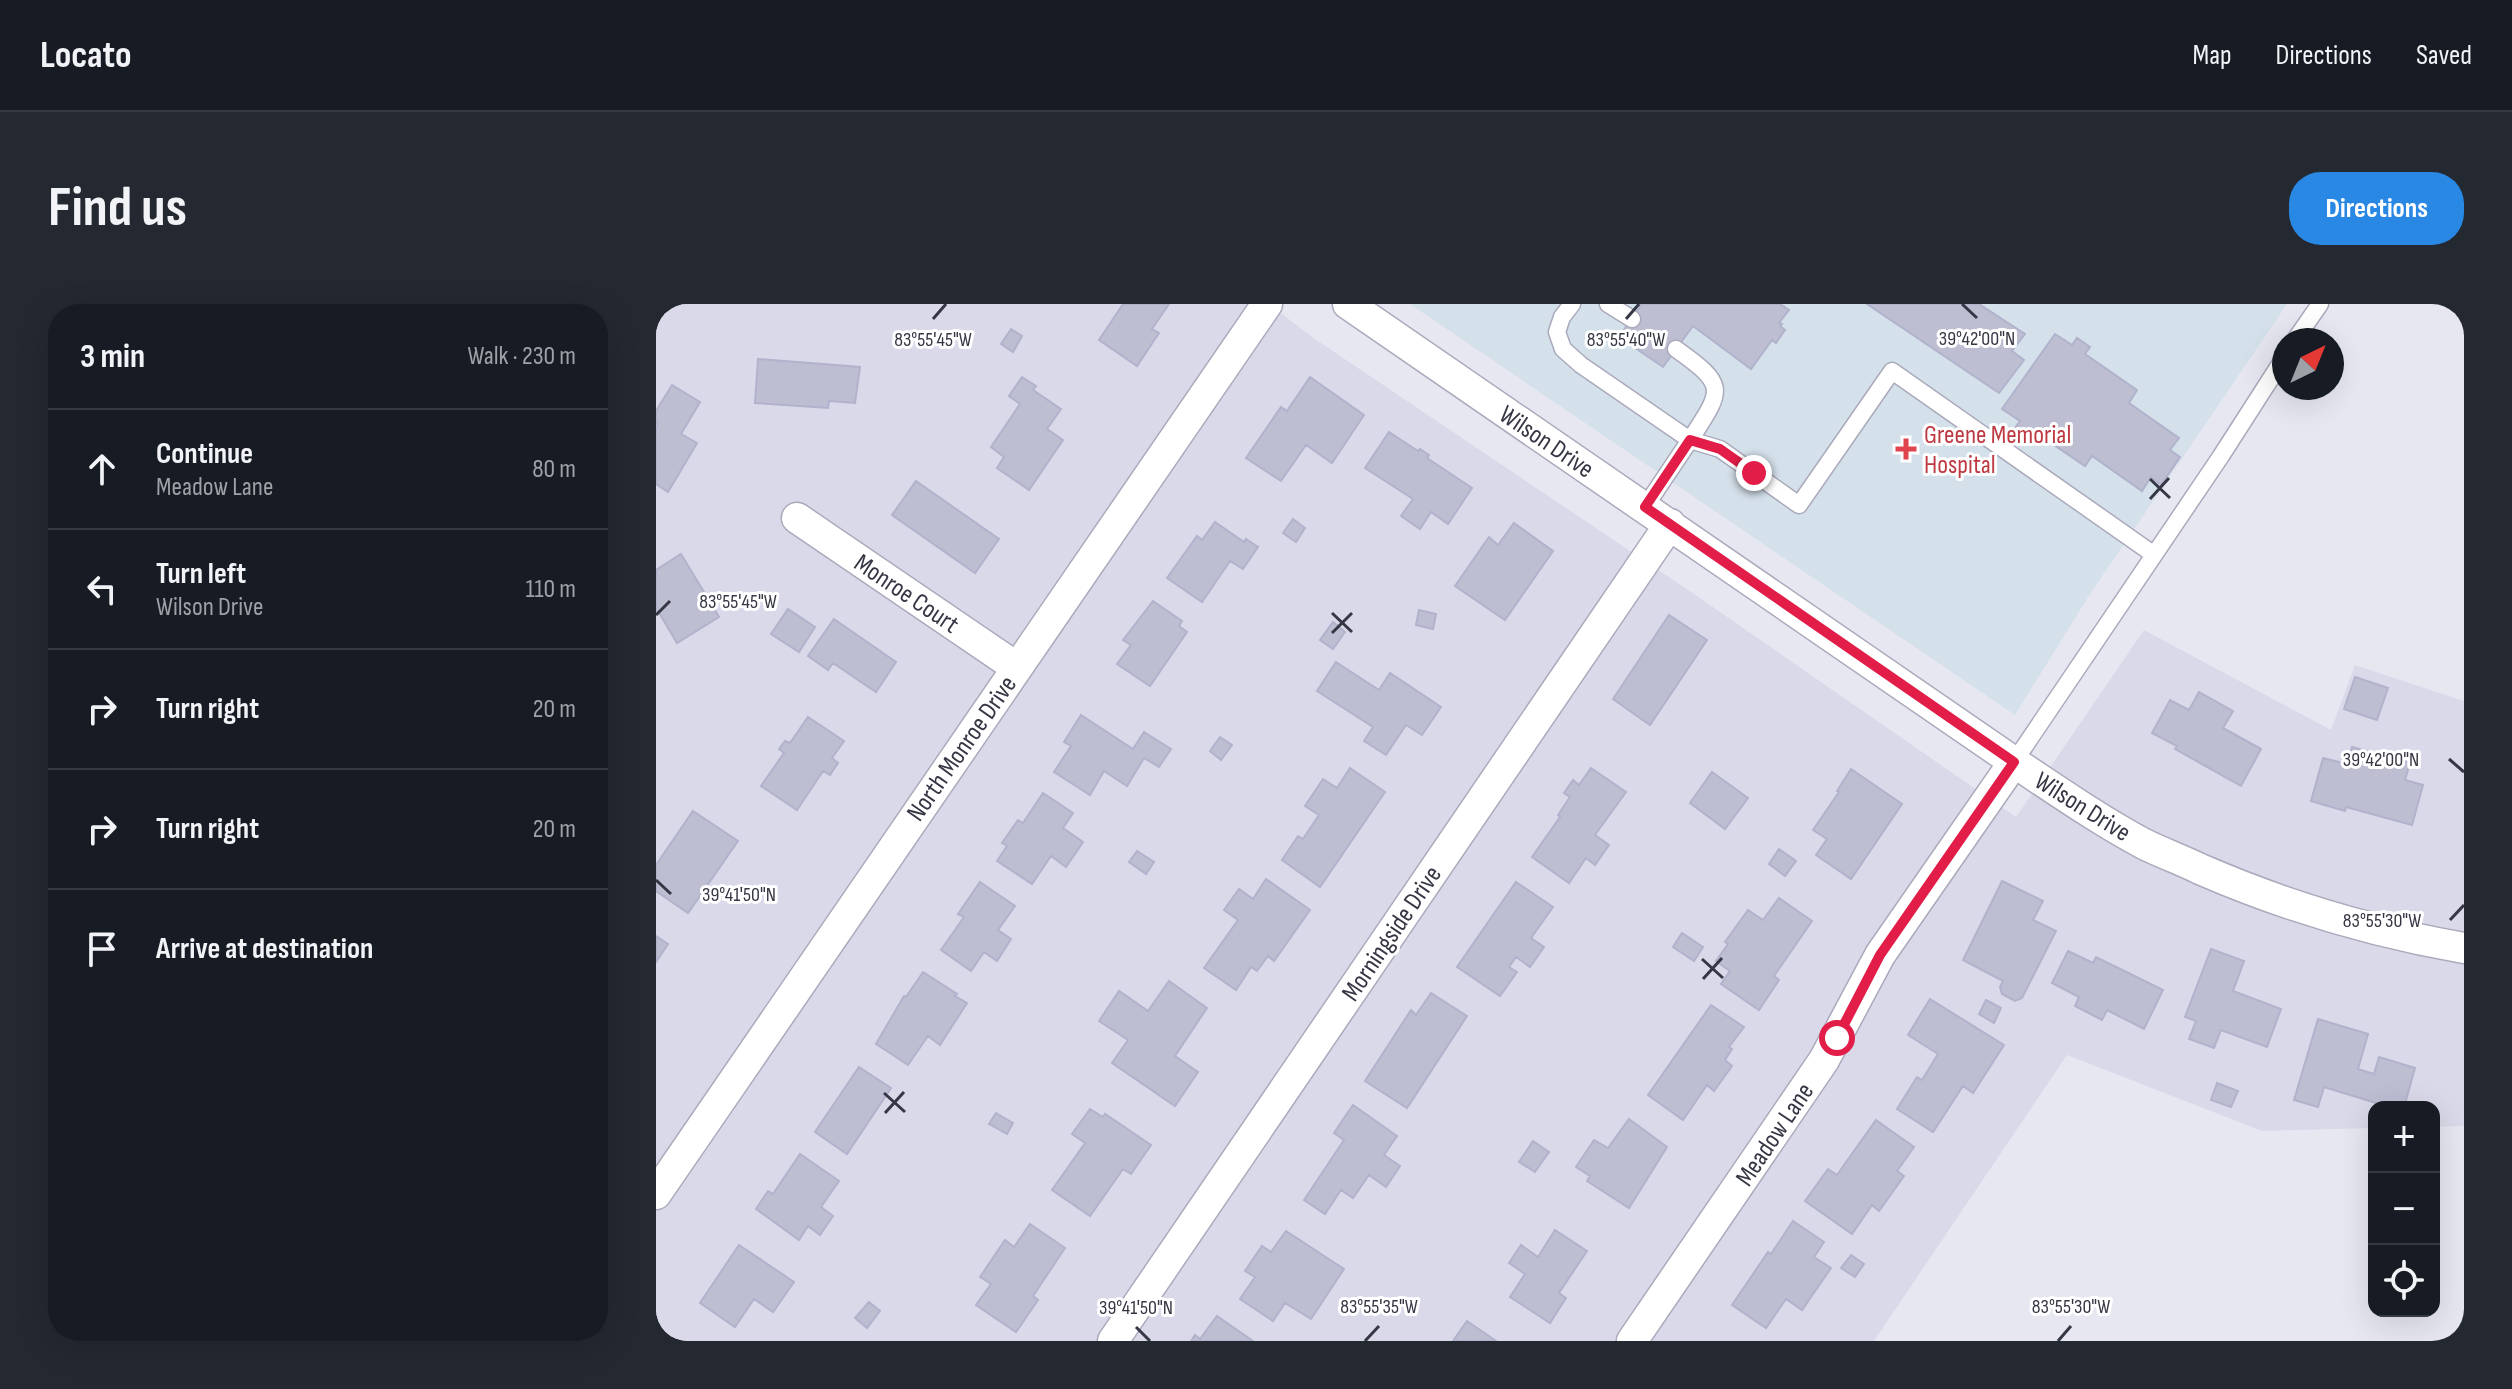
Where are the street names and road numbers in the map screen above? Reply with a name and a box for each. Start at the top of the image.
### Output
street label: Wilson Drive [1493,399,1599,485]
street label: Monroe Court [848,548,964,641]
street label: North Monroe Drive [901,670,1024,827]
street label: Wilson Drive [2028,766,2136,849]
street label: Morningside Drive [1336,860,1449,1007]
street label: Meadow Lane [1730,1078,1821,1192]

